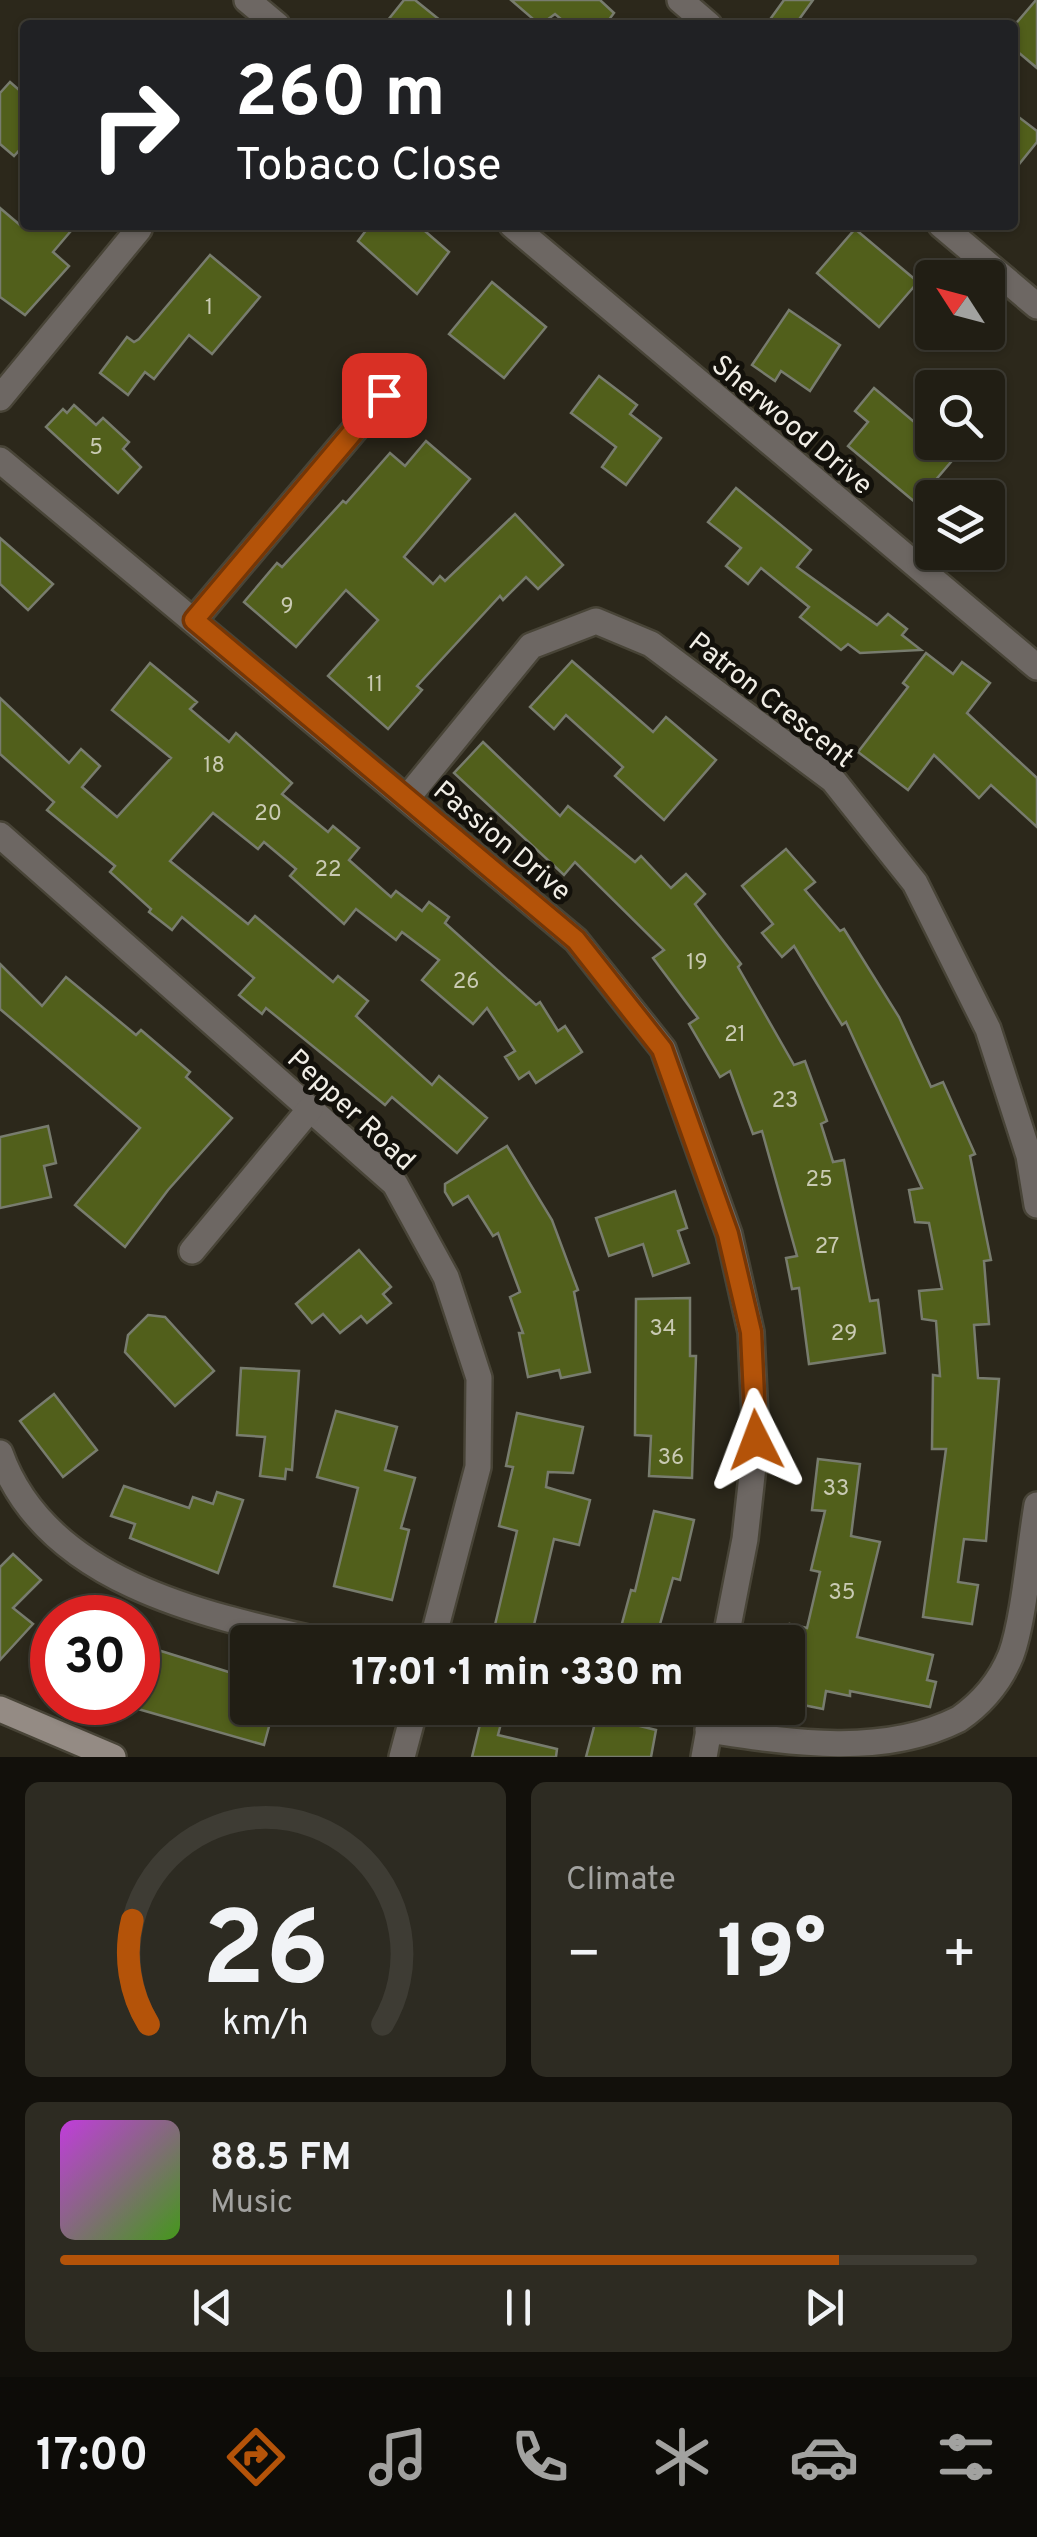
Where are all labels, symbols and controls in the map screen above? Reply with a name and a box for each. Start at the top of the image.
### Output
text: 260 m [235,52,446,141]
icon: right [70,60,200,190]
text: Tobaco Close [235,139,502,196]
north arrow [915,260,1005,350]
map controls [915,260,1005,570]
house number: 1 [205,295,213,322]
street label: Sherwood Drive [703,348,879,504]
pin [342,353,427,438]
icon: arrive [357,368,412,423]
button: search [915,370,1005,460]
house number: 5 [89,435,103,462]
button: layers [915,480,1005,570]
house number: 9 [280,594,294,621]
street label: Patron Crescent [680,626,860,777]
house number: 11 [367,672,383,699]
house number: 18 [203,753,225,780]
street label: Passion Drive [425,774,578,911]
house number: 20 [254,801,282,828]
house number: 22 [315,857,341,884]
house number: 19 [686,950,708,977]
house number: 26 [453,969,479,996]
house number: 21 [724,1022,746,1049]
street label: Pepper Road [278,1043,422,1180]
house number: 23 [772,1088,798,1115]
house number: 25 [805,1167,833,1194]
house number: 27 [815,1234,839,1261]
house number: 34 [650,1316,676,1343]
house number: 29 [831,1321,857,1348]
position arrow [704,1388,808,1492]
house number: 36 [658,1445,684,1472]
house number: 33 [823,1476,849,1503]
house number: 35 [829,1580,855,1607]
speed limit sign: 30 [30,1595,160,1725]
text: 17:01 · 1 min · 330 m [352,1650,683,1699]
text: Climate [566,1861,676,1901]
text: 26 [202,1890,329,2022]
text: 19° [717,1909,826,2004]
text: − [566,1922,601,1992]
text: + [942,1922,977,1992]
text: km/h [222,2002,309,2048]
text: 88.5 FM [210,2135,351,2184]
text: Music [210,2184,293,2224]
icon: previous [185,2280,240,2335]
icon: pause [491,2280,546,2335]
icon: next [797,2280,852,2335]
icon: directions [221,2422,291,2492]
icon: music [363,2422,433,2492]
icon: phone [505,2422,575,2492]
icon: climate [647,2422,717,2492]
icon: car [789,2422,859,2492]
icon: filters [931,2422,1001,2492]
text: 17:00 [36,2429,148,2486]

